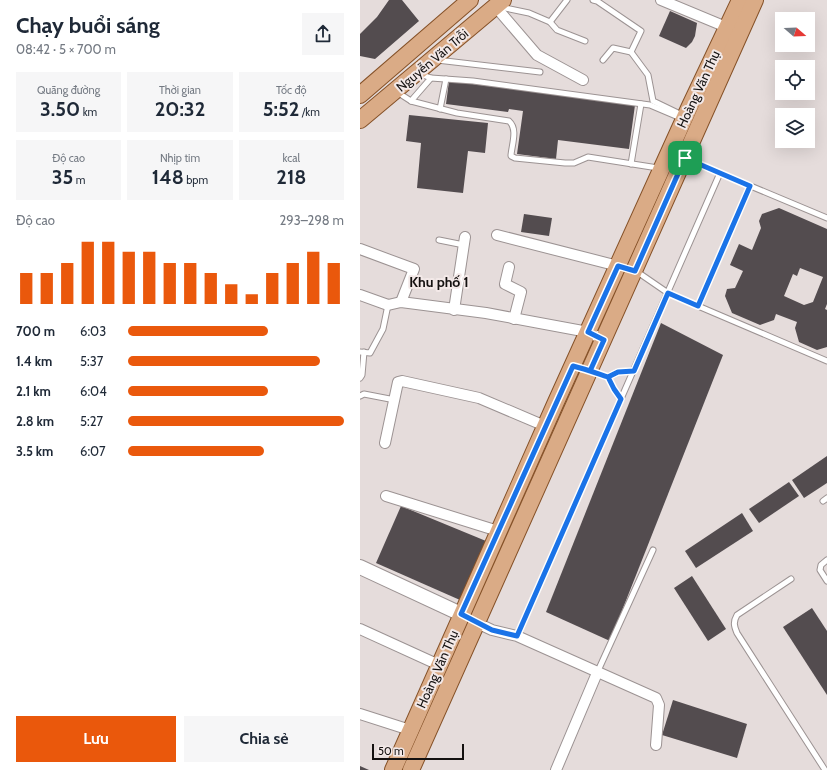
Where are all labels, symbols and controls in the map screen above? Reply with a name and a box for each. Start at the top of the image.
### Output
text: Chạy buổi sáng [16,12,160,39]
north arrow [775,12,815,52]
map controls [775,12,815,148]
button: share [302,13,344,55]
street label: Nguyễn Văn Trỗi [393,25,471,95]
text: 08:42 · 5 × 700 m [16,41,116,57]
street label: Hoàng Văn Thụ [673,48,723,130]
button: locate [775,60,815,100]
text: Quãng đường [37,83,100,97]
text: Thời gian [159,83,201,97]
text: Tốc độ [276,83,307,97]
text: 3.50 [40,97,80,121]
text: 20:32 [155,97,205,121]
text: 5:52 [263,97,299,121]
text: km [80,105,97,119]
text: /km [299,105,320,119]
button: layers [775,108,815,148]
pin [668,141,702,175]
icon: arrive [674,147,696,169]
text: Độ cao [52,151,85,165]
text: Nhịp tim [160,151,200,165]
text: kcal [283,151,300,165]
text: 35 [52,165,73,189]
text: 148 [152,165,184,189]
text: 218 [276,165,306,189]
text: m [73,173,85,187]
text: bpm [184,173,208,187]
text: Độ cao [16,212,55,228]
text: 293–298 m [280,212,344,228]
district label: Khu phố 1 [409,273,469,291]
text: 700 m [16,323,55,339]
text: 6:03 [80,323,106,339]
text: 1.4 km [16,353,52,369]
text: 5:37 [80,353,103,369]
text: 2.1 km [16,383,51,399]
text: 6:04 [80,383,107,399]
text: 2.8 km [16,413,54,429]
text: 5:27 [80,413,103,429]
text: 3.5 km [16,443,53,459]
text: 6:07 [80,443,106,459]
street label: Hoàng Văn Thụ [413,627,461,710]
button: Lưu [16,716,176,762]
button: Chia sẻ [184,716,344,762]
scale bar [372,742,464,761]
text: 50 m [378,744,404,758]

